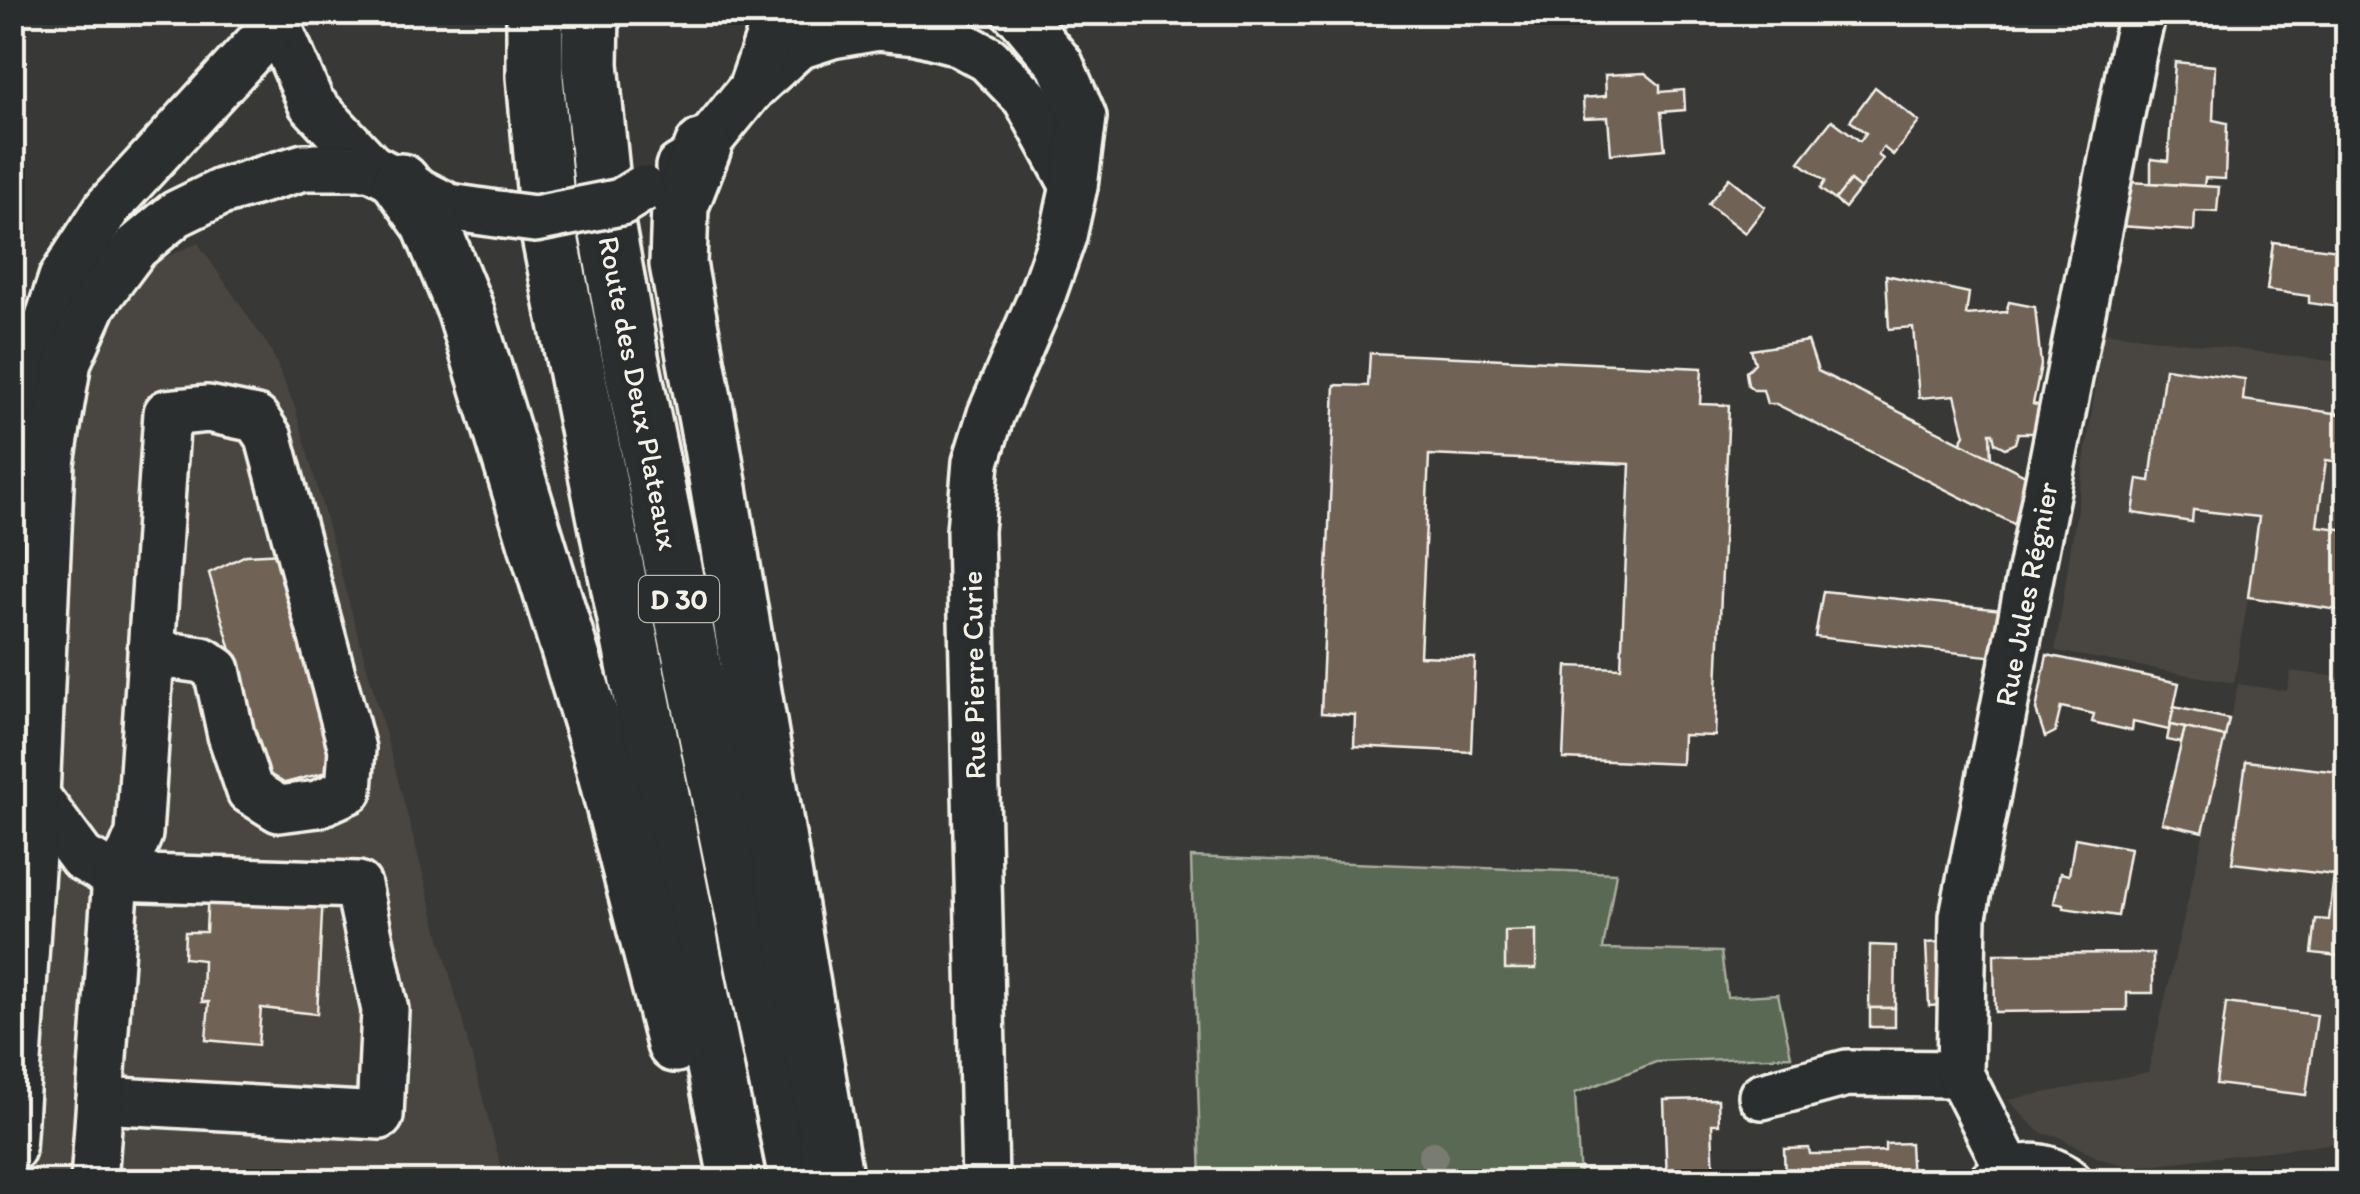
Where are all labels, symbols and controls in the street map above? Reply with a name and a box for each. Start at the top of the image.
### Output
street label: Route des Deux Plateaux [590,233,688,553]
street label: Rue Jules Régnier [1986,478,2066,709]
street label: Rue Pierre Curie [953,570,993,780]
road number: D 30 [639,576,719,622]

